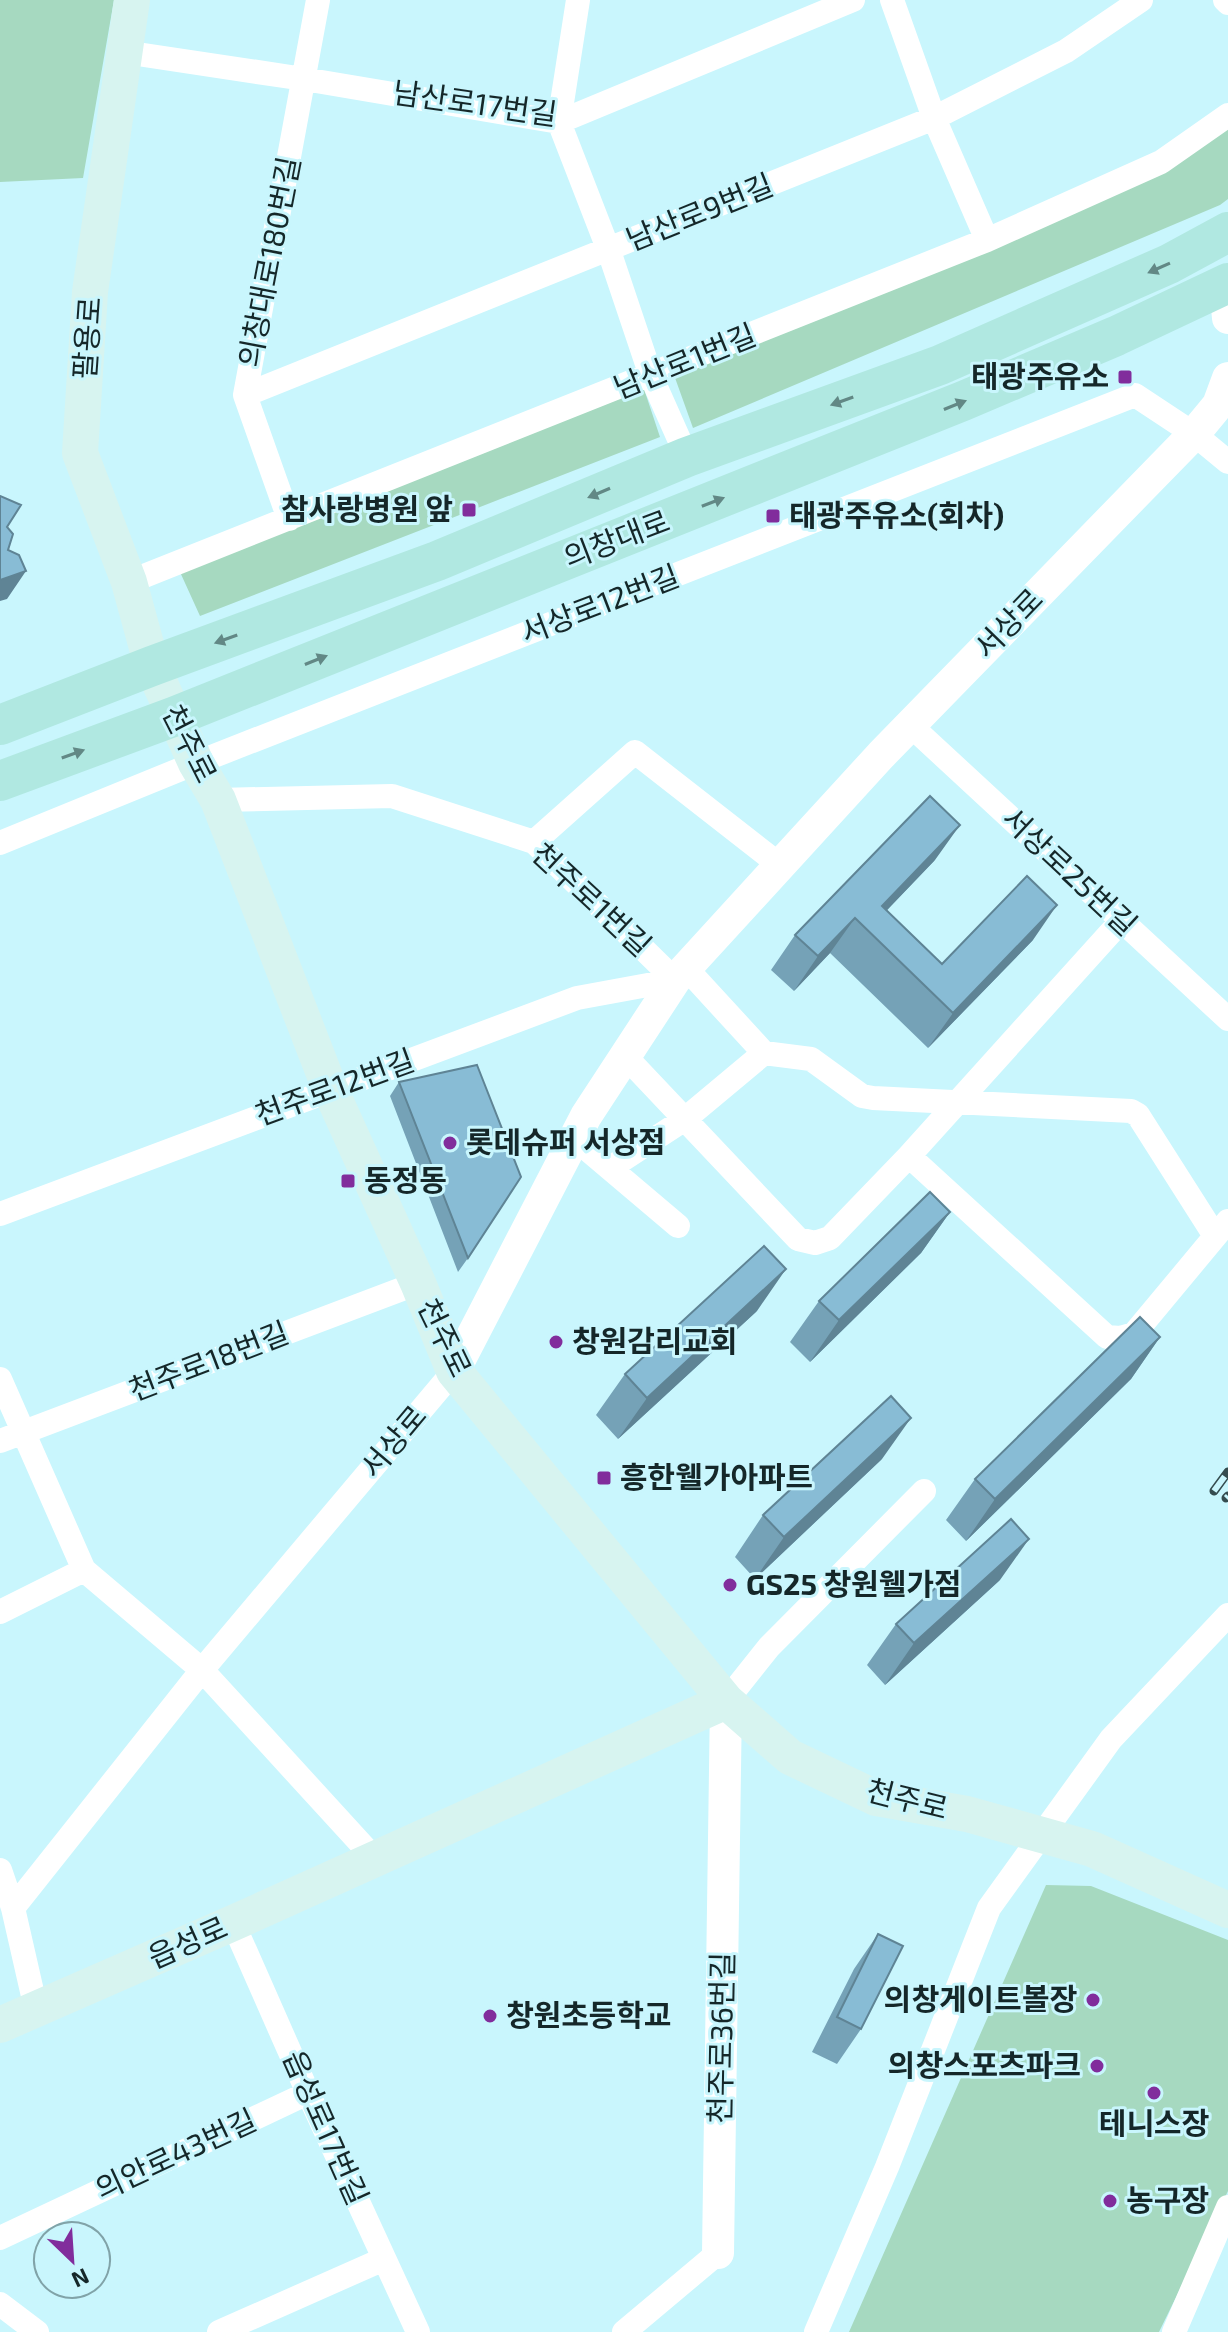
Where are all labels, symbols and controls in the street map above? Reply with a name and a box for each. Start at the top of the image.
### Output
street label: 남산로17번길 [391,73,560,131]
street label: 의창대로180번길 [230,153,306,370]
street label: 남산로9번길 [621,165,778,257]
one-way arrow [1147,261,1171,275]
street label: 팔용로 [65,295,107,380]
street label: 남산로1번길 [608,315,761,405]
place label: 태광주유소 [971,357,1109,393]
marker: 태광주유소 [1116,368,1134,386]
one-way arrow [829,395,853,408]
one-way arrow [943,398,967,411]
one-way arrow [587,487,611,500]
place label: 참사랑병원 앞 [281,490,453,526]
one-way arrow [701,495,725,508]
place label: 태광주유소(회차) [789,496,1004,532]
marker: 참사랑병원 앞 [460,501,478,519]
street label: 의창대로 [558,502,674,575]
marker: 태광주유소(회차) [764,507,782,525]
street label: 서상로12번길 [515,556,684,650]
street label: 서상로 [966,580,1049,665]
one-way arrow [214,633,238,645]
one-way arrow [304,653,328,666]
street label: 천주로 [156,698,226,788]
one-way arrow [61,747,85,760]
street label: 서상로25번길 [996,799,1145,942]
street label: 천주로1번길 [525,834,659,963]
street label: 천주로12번길 [250,1041,419,1132]
place label: 롯데슈퍼 서상점 [466,1123,666,1159]
marker: 롯데슈퍼 서상점 [441,1134,459,1152]
place label: 동정동 [364,1161,447,1197]
marker: 동정동 [339,1172,357,1190]
street label: 천주로 [411,1292,480,1382]
street label: 천주로18번길 [123,1313,293,1407]
place label: 창원감리교회 [572,1322,738,1358]
marker: 창원감리교회 [547,1333,565,1351]
street label: 서상로 [352,1397,433,1484]
place label: 흥한웰가아파트 [620,1458,813,1494]
marker: 흥한웰가아파트 [595,1469,613,1487]
place label: GS25 창원웰가점 [746,1565,962,1601]
marker: GS25 창원웰가점 [721,1576,739,1594]
street label: 천주로 [863,1771,952,1826]
street label: 읍성로 [142,1908,232,1974]
street label: 천주로36번길 [701,1952,739,2124]
place label: 의창게이트볼장 [884,1980,1077,2016]
marker: 의창게이트볼장 [1084,1991,1102,2009]
place label: 창원초등학교 [506,1996,672,2032]
marker: 창원초등학교 [481,2007,499,2025]
street label: 읍성로17번길 [277,2044,377,2210]
place label: 의창스포츠파크 [888,2046,1081,2082]
marker: 의창스포츠파크 [1088,2057,1106,2075]
marker: 테니스장 [1145,2084,1163,2102]
street label: 의안로43번길 [89,2100,261,2206]
place label: 테니스장 [1099,2104,1210,2140]
place label: 농구장 [1126,2181,1209,2217]
marker: 농구장 [1101,2192,1119,2210]
north arrow [32,2220,112,2300]
text: N [68,2264,94,2294]

